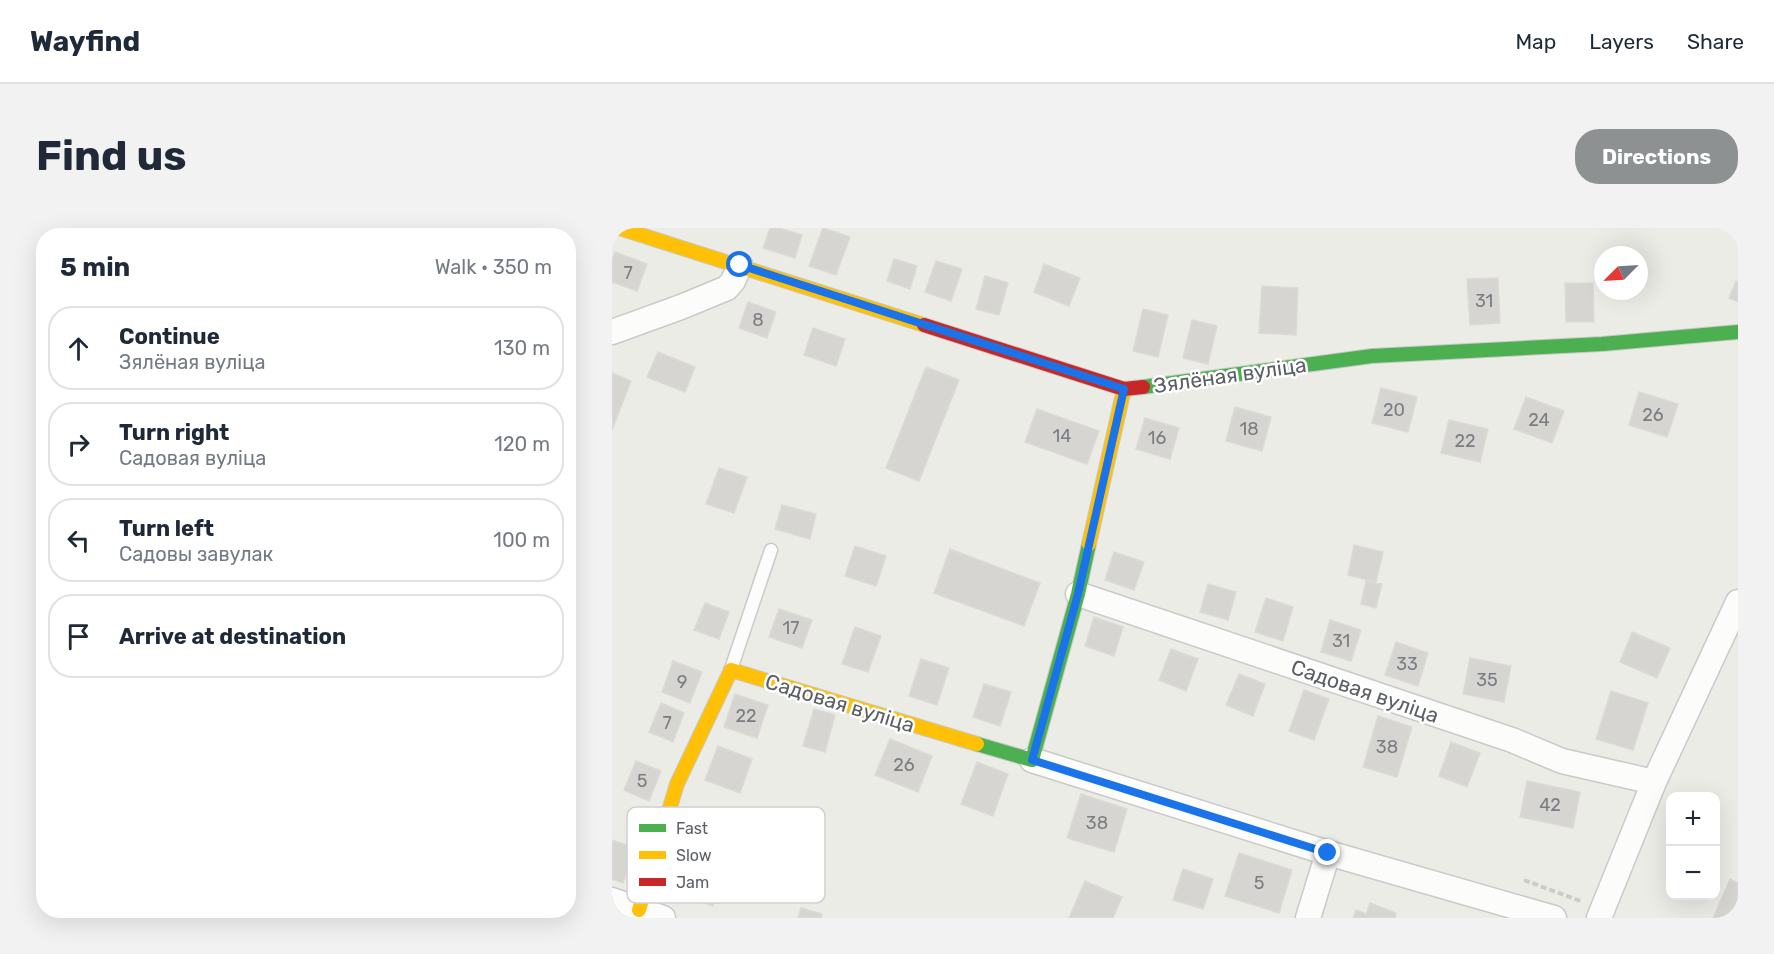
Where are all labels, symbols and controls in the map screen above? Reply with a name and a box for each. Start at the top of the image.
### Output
text: Wayfind [30,25,140,58]
text: Map [1515,29,1556,54]
text: Layers [1589,29,1654,54]
text: Share [1687,29,1744,54]
button: Directions [1575,129,1738,184]
text: Find us [36,131,187,181]
north arrow [1594,246,1648,300]
route start [726,251,752,277]
text: 5 min [60,252,130,283]
text: Walk · 350 m [435,255,552,279]
house number: 7 [623,262,633,284]
house number: 31 [1475,290,1493,312]
house number: 8 [752,309,764,331]
text: Continue [119,323,220,350]
icon: ahead [62,332,95,365]
text: 130 m [494,336,550,360]
text: Зялёная вуліца [119,350,266,374]
street label: Зялёная вуліца [1152,352,1308,398]
house number: 20 [1383,399,1405,421]
house number: 26 [1642,404,1664,426]
house number: 24 [1528,409,1550,431]
house number: 18 [1239,418,1259,440]
text: Turn right [119,419,229,446]
house number: 14 [1053,425,1071,447]
house number: 16 [1148,427,1166,449]
icon: right [62,428,95,461]
house number: 22 [1454,430,1476,452]
text: 120 m [494,432,550,456]
text: Садовая вуліца [119,446,266,470]
text: Turn left [119,515,214,542]
icon: left [62,524,95,557]
text: 100 m [493,528,550,552]
text: Садовы завулак [119,542,273,566]
house number: 17 [783,617,799,639]
icon: arrive [62,620,95,653]
text: Arrive at destination [119,623,346,650]
house number: 31 [1332,630,1350,652]
house number: 33 [1396,653,1418,675]
street label: Садовая вуліца [1288,654,1442,728]
street label: Садовая вуліца [762,668,918,738]
house number: 35 [1476,669,1498,691]
house number: 9 [677,671,687,693]
house number: 22 [735,705,757,727]
house number: 7 [662,712,672,734]
house number: 38 [1376,736,1398,758]
house number: 26 [893,754,915,776]
house number: 5 [637,770,647,792]
map controls [1666,792,1720,900]
button: + [1666,792,1720,846]
house number: 42 [1539,794,1561,816]
legend [627,807,825,903]
house number: 38 [1086,812,1108,834]
text: Fast [676,819,708,838]
route end [1314,839,1340,865]
text: Slow [676,846,712,865]
button: − [1666,846,1720,900]
house number: 5 [1254,872,1264,894]
text: Jam [676,873,709,892]

